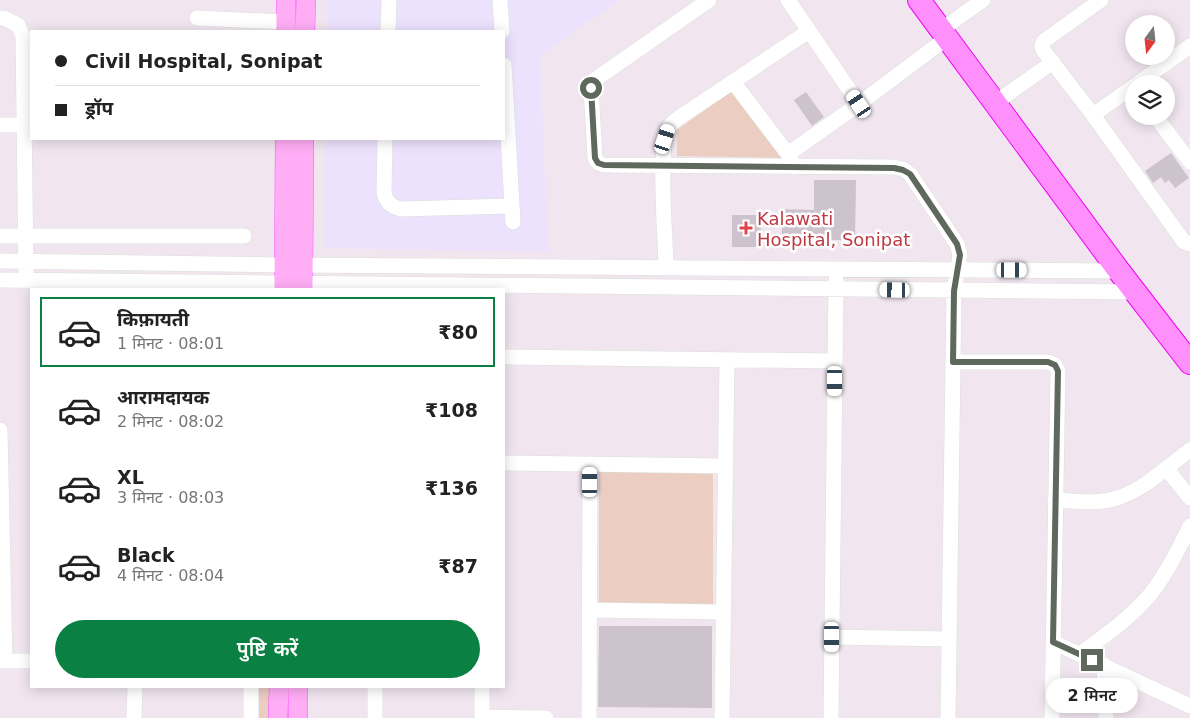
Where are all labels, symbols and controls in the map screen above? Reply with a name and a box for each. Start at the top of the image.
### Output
north arrow [1125,15,1175,65]
map controls [1125,15,1175,125]
text: Civil Hospital, Sonipat [85,50,322,72]
button: layers [1125,75,1175,125]
route start [580,77,602,99]
car [844,87,873,121]
text: ड्रॉप [85,97,113,119]
car [653,122,676,156]
place label: Kalawati Hospital, Sonipat [757,208,910,250]
marker: Kalawati Hospital, Sonipat [739,221,753,235]
car [997,263,1027,278]
car [879,282,910,298]
text: किफ़ायती [117,308,189,330]
icon: car [57,310,102,355]
text: ₹80 [438,321,478,343]
text: 1 मिनट · 08:01 [117,334,224,353]
car [827,366,842,396]
text: आरामदायक [117,386,209,408]
icon: car [57,388,102,433]
text: ₹108 [425,399,478,421]
text: 2 मिनट · 08:02 [117,412,224,431]
icon: car [57,466,102,511]
text: XL [117,466,144,488]
car [582,467,597,497]
text: ₹136 [425,477,478,499]
text: 3 मिनट · 08:03 [117,488,224,507]
icon: car [57,544,102,589]
text: Black [117,544,175,566]
text: ₹87 [438,555,478,577]
text: 4 मिनट · 08:04 [117,566,224,585]
button: पुष्टि करें [55,620,480,678]
car [824,622,839,652]
route end [1081,649,1103,671]
callout: 2 मिनट [1046,678,1138,712]
text: 2 मिनट [1067,686,1117,705]

